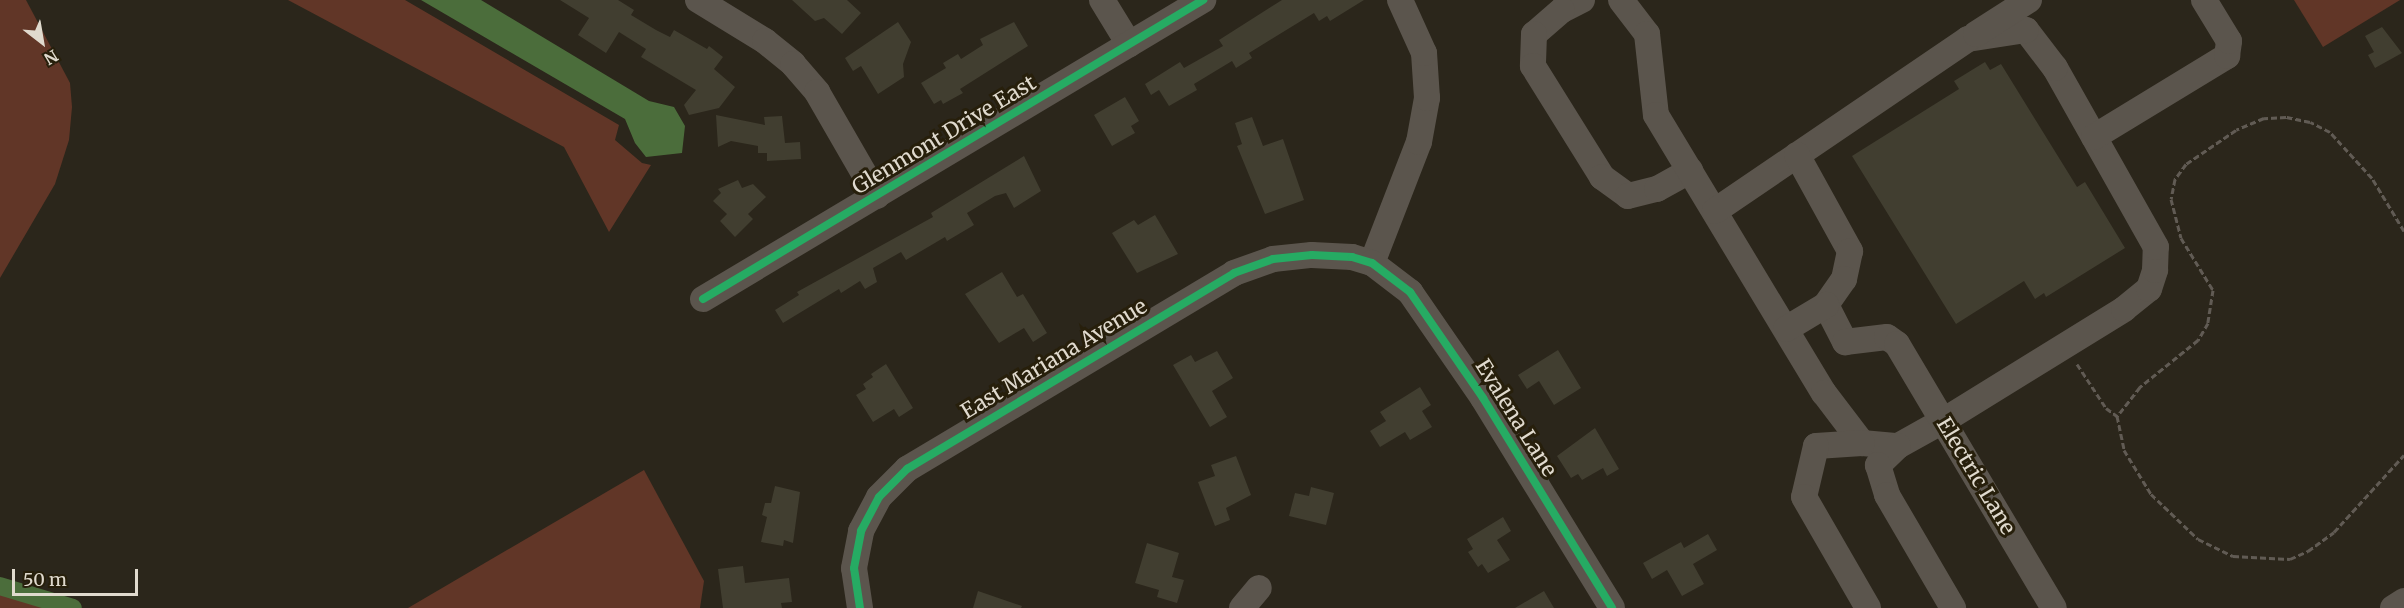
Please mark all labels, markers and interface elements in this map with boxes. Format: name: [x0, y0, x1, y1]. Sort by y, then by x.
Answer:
north arrow: [12, 12, 72, 72]
text: N: [41, 46, 62, 69]
street label: Glenmont Drive East: [848, 70, 1040, 200]
street label: East Mariana Avenue: [957, 294, 1151, 424]
street label: Evalena Lane: [1470, 355, 1562, 481]
street label: Electric Lane: [1931, 413, 2021, 539]
scale bar: [15, 557, 141, 595]
text: 50 m: [23, 568, 67, 591]

